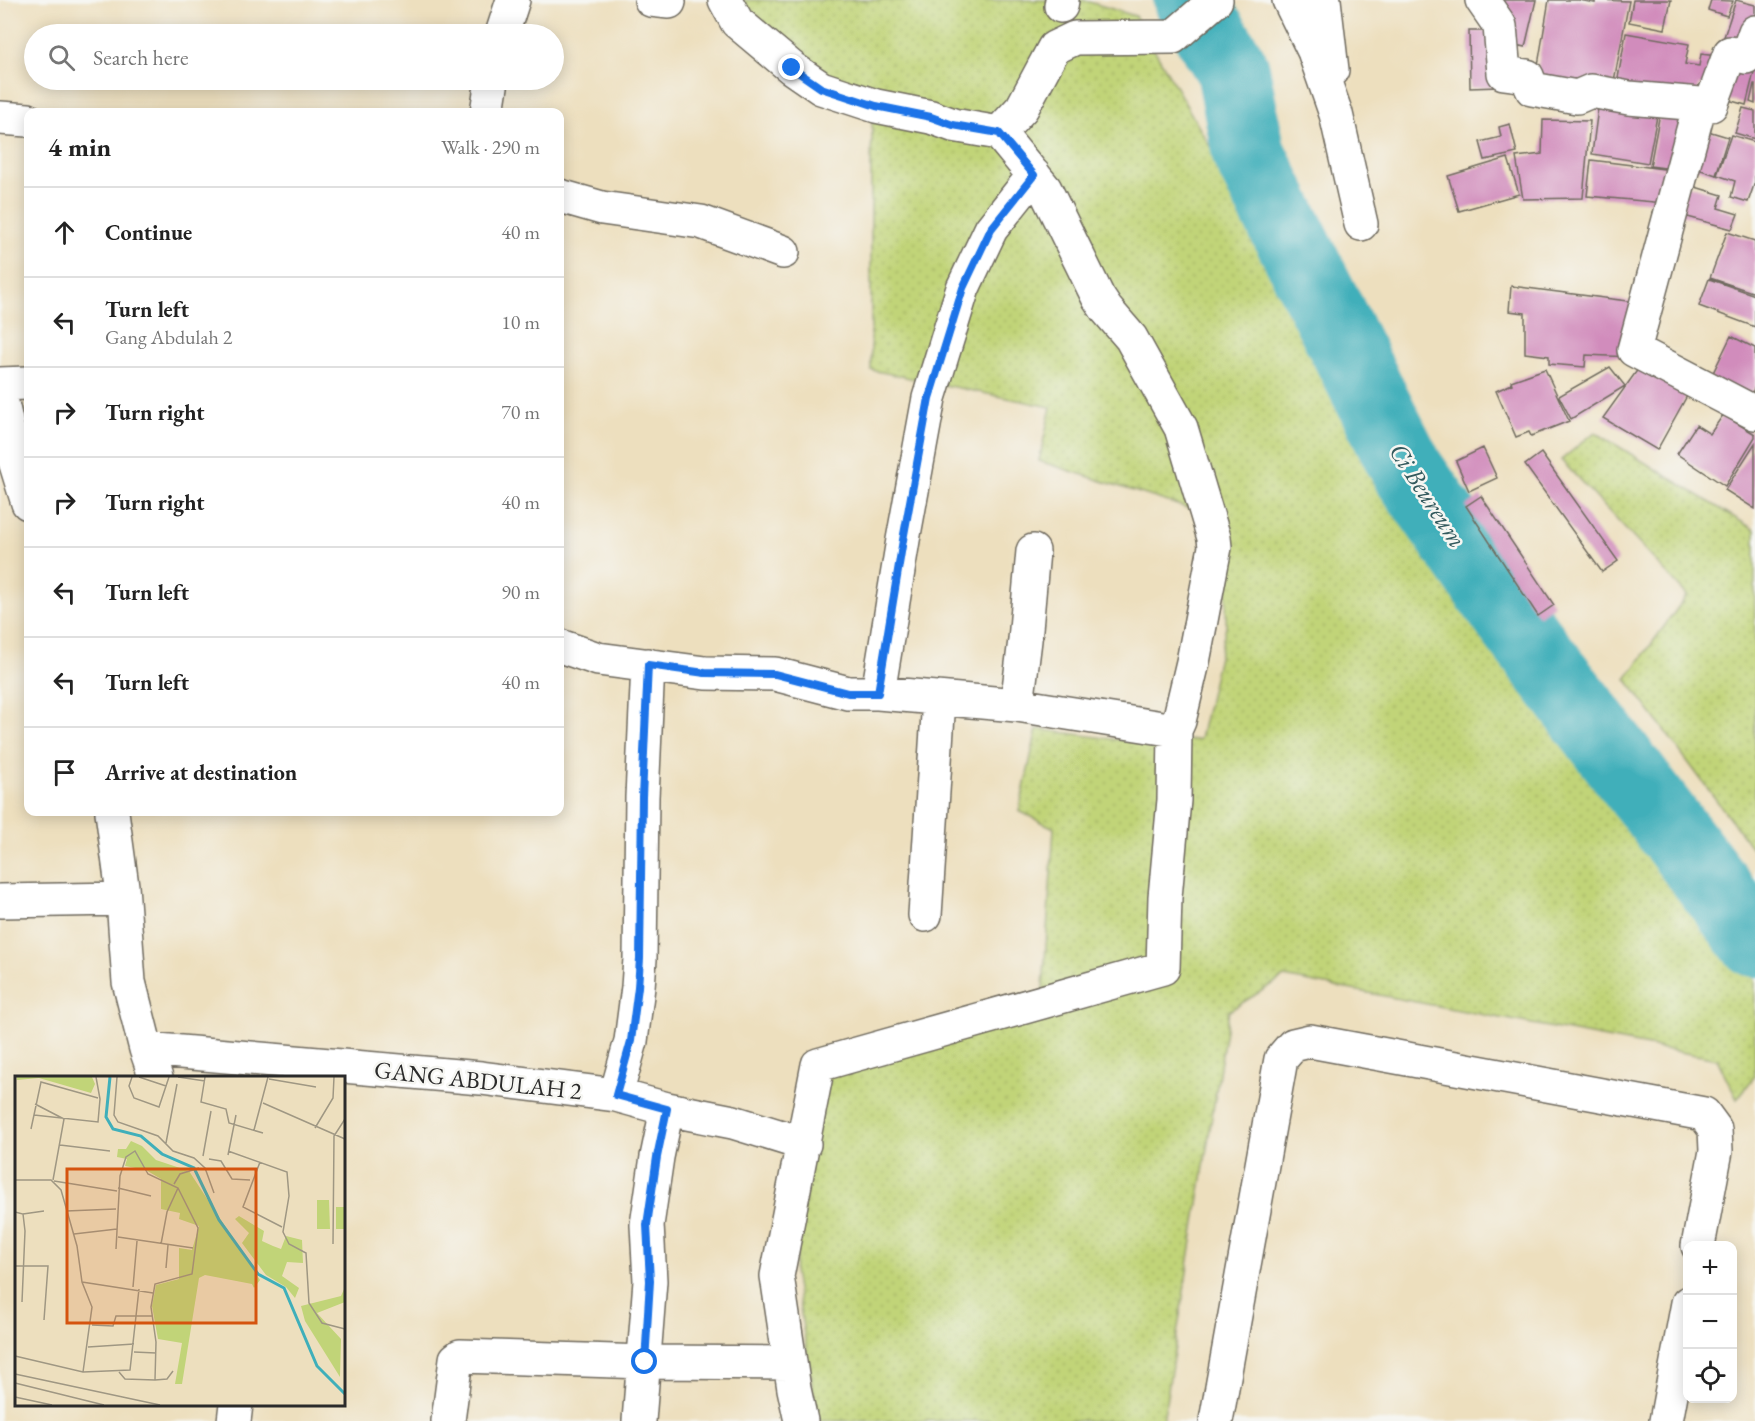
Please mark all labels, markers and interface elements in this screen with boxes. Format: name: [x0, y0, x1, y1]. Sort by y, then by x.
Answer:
search box: [24, 24, 564, 90]
icon: search: [45, 41, 78, 74]
text: Search here: [93, 43, 188, 72]
route end: [778, 54, 804, 80]
text: 4 min: [48, 130, 111, 164]
text: Walk · 290 m: [441, 134, 540, 160]
icon: ahead: [48, 216, 81, 249]
text: Continue: [105, 218, 192, 247]
text: 40 m: [501, 219, 540, 245]
text: Turn left: [105, 295, 189, 324]
icon: left: [48, 306, 81, 339]
text: 10 m: [501, 309, 540, 335]
text: Gang Abdulah 2: [105, 324, 232, 350]
icon: right: [48, 396, 81, 429]
text: Turn right: [105, 398, 204, 427]
text: 70 m: [501, 399, 540, 425]
water label: Ci Beureum: [1382, 436, 1474, 554]
icon: right: [48, 486, 81, 519]
text: Turn right: [105, 488, 204, 517]
text: 40 m: [501, 489, 540, 515]
icon: left: [48, 576, 81, 609]
text: Turn left: [105, 578, 189, 607]
text: 90 m: [501, 579, 540, 605]
icon: left: [48, 666, 81, 699]
text: Turn left: [105, 668, 189, 697]
text: 40 m: [501, 669, 540, 695]
icon: arrive: [48, 756, 81, 789]
text: Arrive at destination: [105, 758, 297, 787]
street label: GANG ABDULAH 2: [373, 1054, 584, 1106]
inset map: [15, 1076, 345, 1406]
map controls: [1683, 1241, 1737, 1403]
button: +: [1683, 1241, 1737, 1295]
button: −: [1683, 1295, 1737, 1349]
route start: [631, 1348, 657, 1374]
button: locate: [1683, 1349, 1737, 1403]

